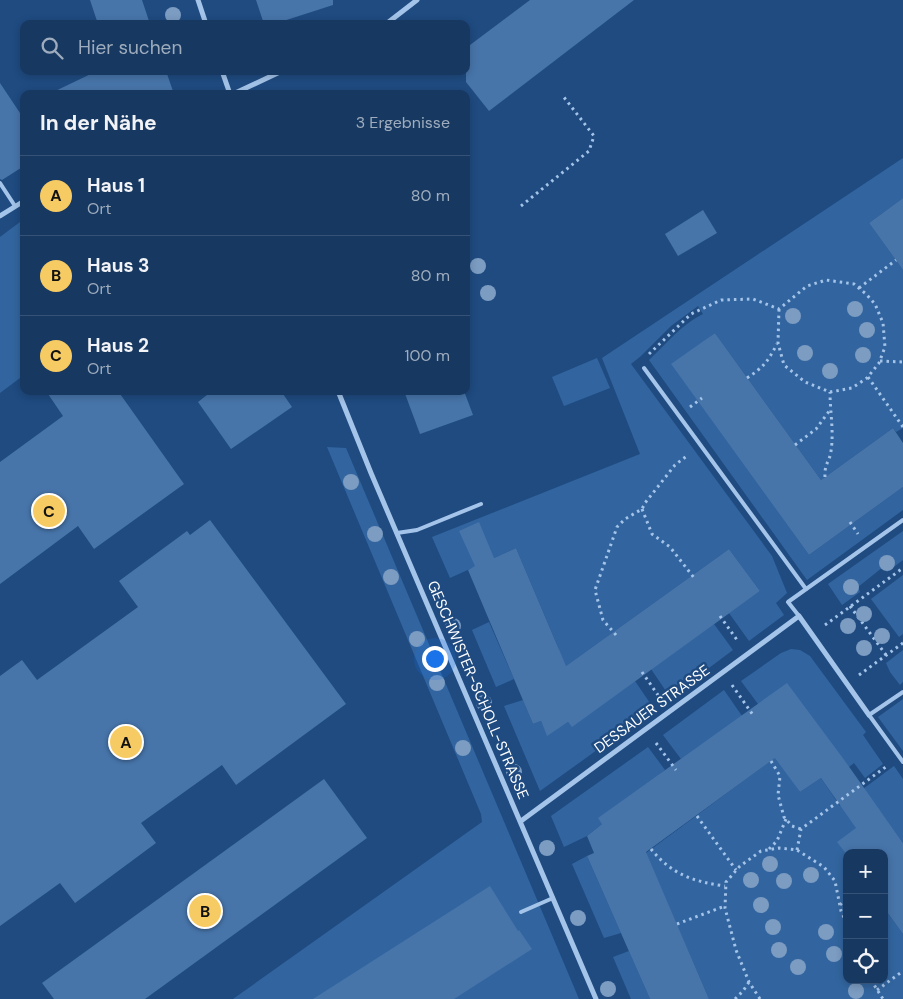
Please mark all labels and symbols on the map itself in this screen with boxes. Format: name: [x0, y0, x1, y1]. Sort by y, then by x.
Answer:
pin: C: [33, 492, 65, 530]
street label: GESCHWISTER-SCHOLL-STRASSE: [423, 578, 533, 802]
your location: [422, 646, 448, 672]
street label: DESSAUER STRASSE: [590, 660, 714, 758]
pin: A: [110, 723, 142, 761]
pin: B: [189, 892, 221, 930]

